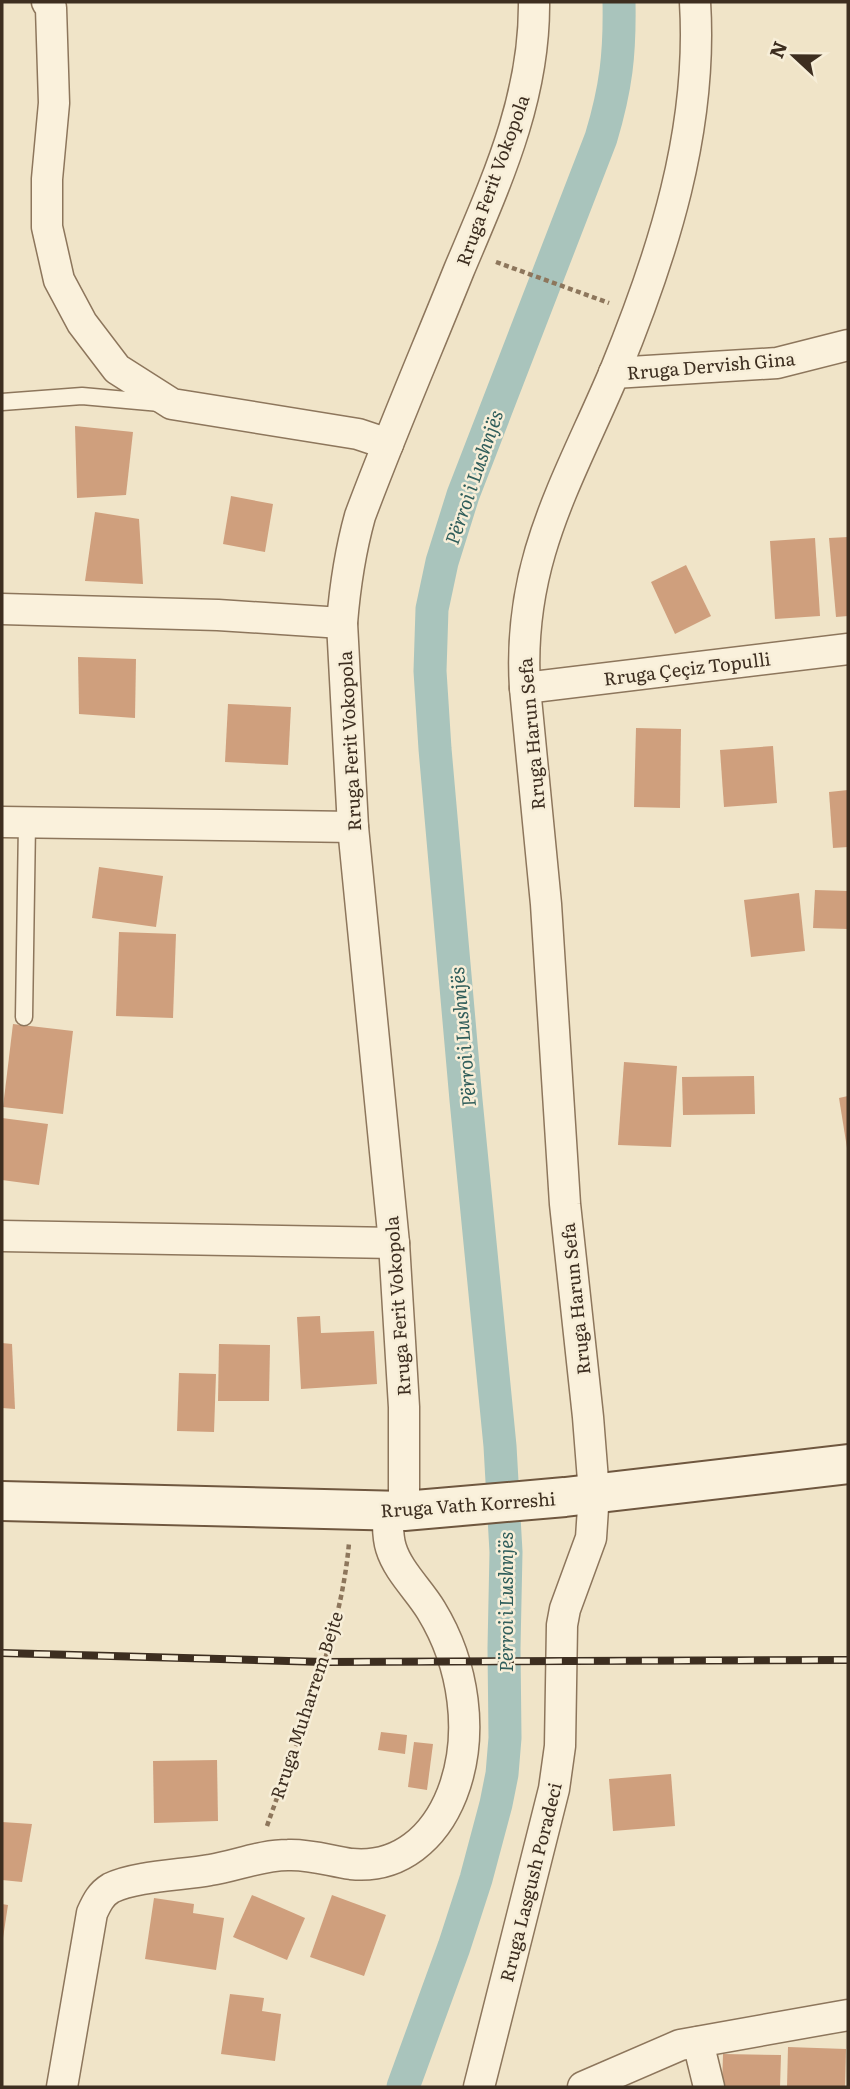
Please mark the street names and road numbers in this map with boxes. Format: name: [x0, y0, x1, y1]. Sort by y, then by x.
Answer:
street label: Rruga Ferit Vokopola: [448, 90, 536, 269]
street label: Rruga Dervish Gina: [626, 344, 797, 386]
street label: Rruga Çeçiz Topulli: [602, 644, 772, 692]
street label: Rruga Ferit Vokopola: [331, 650, 367, 832]
street label: Rruga Harun Sefa: [511, 657, 551, 811]
street label: Rruga Ferit Vokopola: [377, 1215, 417, 1397]
street label: Rruga Harun Sefa: [554, 1221, 596, 1376]
street label: Rruga Vath Korreshi: [380, 1484, 556, 1524]
street label: Rruga Muharrem Bejte: [263, 1608, 349, 1802]
street label: Rruga Lasgush Poradeci: [492, 1779, 568, 1985]

